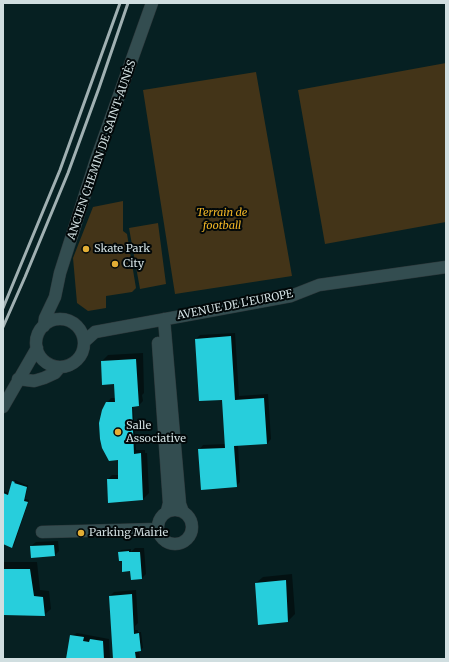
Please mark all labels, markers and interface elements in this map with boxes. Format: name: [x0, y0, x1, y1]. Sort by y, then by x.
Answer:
street label: ANCIEN CHEMIN DE SAINT-AUNÈS: [65, 58, 139, 242]
park label: Terrain de football: [197, 206, 247, 232]
place label: Skate Park: [94, 242, 150, 256]
marker: Skate Park: [81, 244, 91, 254]
place label: City: [123, 257, 144, 271]
marker: City: [110, 259, 120, 269]
street label: AVENUE DE L'EUROPE: [176, 287, 294, 323]
place label: Salle Associative: [126, 419, 186, 445]
marker: Salle Associative: [113, 427, 123, 437]
place label: Parking Mairie: [89, 526, 168, 540]
marker: Parking Mairie: [76, 528, 86, 538]

